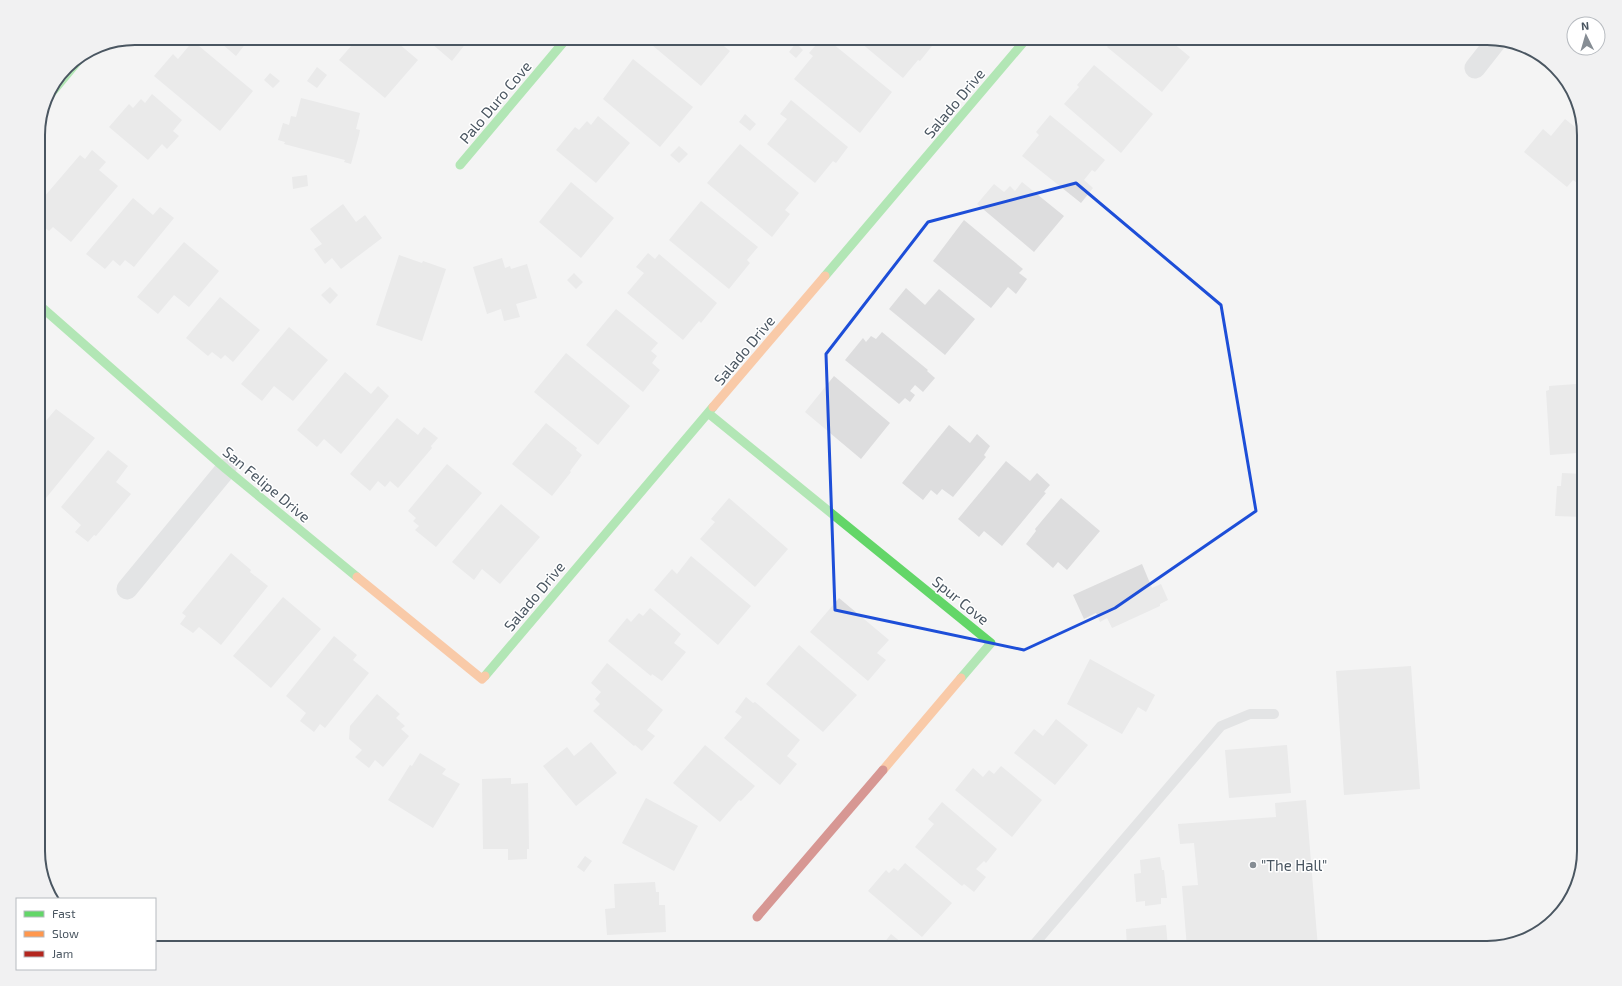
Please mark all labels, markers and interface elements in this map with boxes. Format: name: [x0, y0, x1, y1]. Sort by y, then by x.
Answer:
north arrow: [1566, 16, 1606, 56]
text: N: [1581, 19, 1590, 32]
street label: Palo Duro Cove: [455, 57, 535, 147]
street label: Salado Drive: [920, 64, 988, 142]
street label: Salado Drive: [710, 311, 778, 389]
street label: San Felipe Drive: [220, 442, 314, 526]
street label: Salado Drive: [500, 557, 568, 635]
street label: Spur Cove: [929, 572, 993, 628]
place label: "The Hall": [1261, 856, 1327, 874]
marker: "The Hall": [1248, 860, 1258, 870]
legend: [16, 898, 156, 970]
text: Fast: [52, 906, 76, 920]
text: Slow: [52, 926, 79, 940]
text: Jam: [52, 946, 73, 960]

